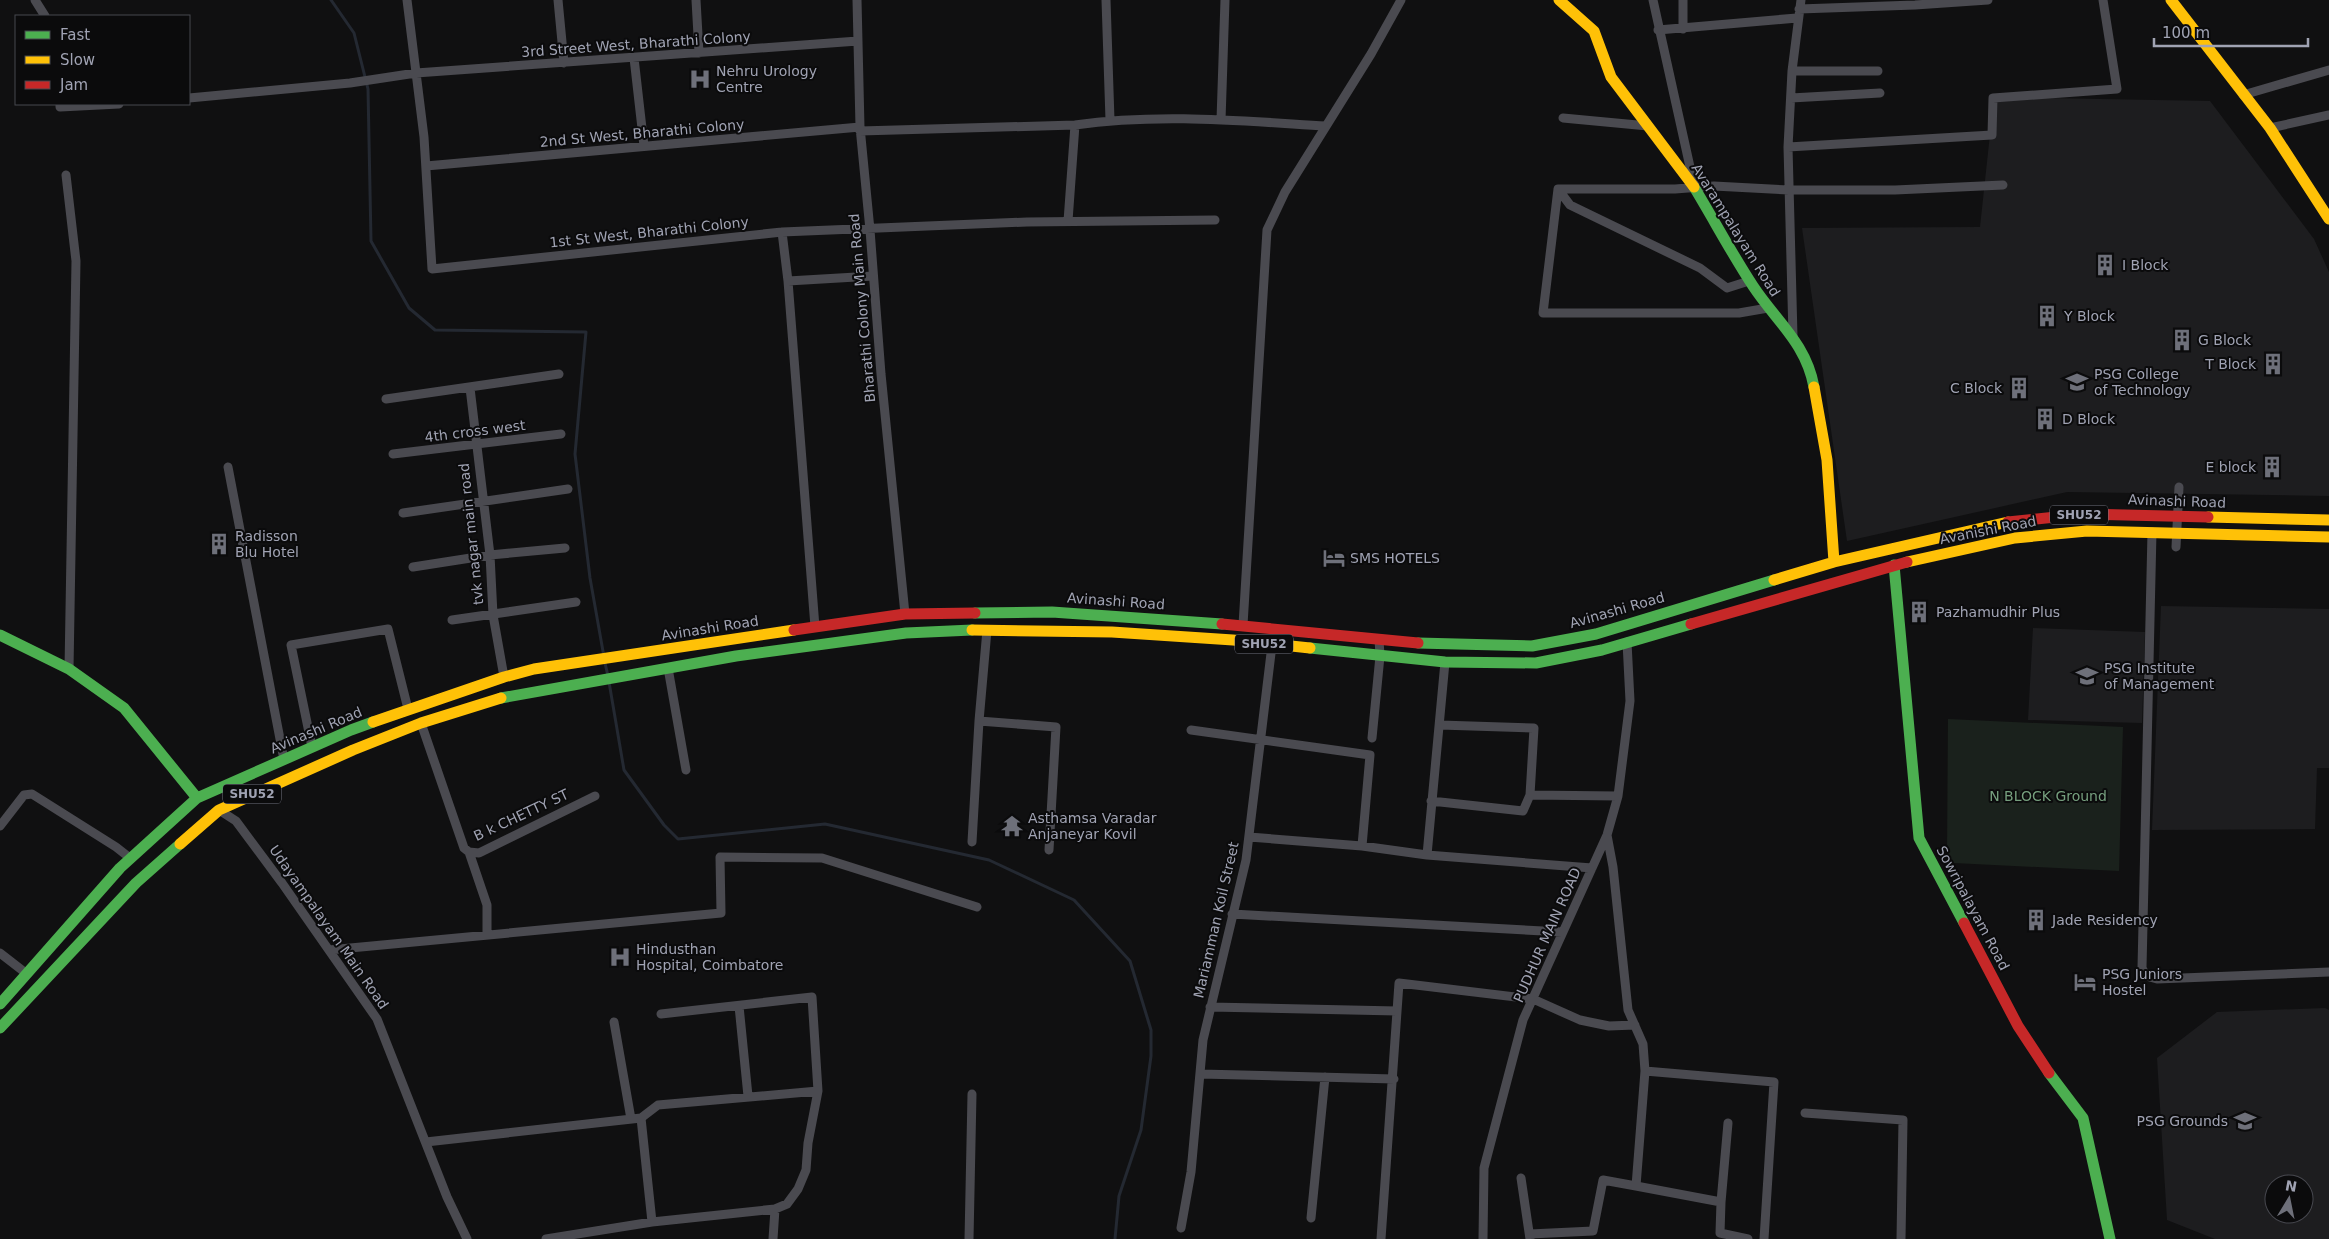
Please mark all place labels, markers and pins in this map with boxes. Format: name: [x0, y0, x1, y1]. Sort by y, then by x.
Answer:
place label: Nehru Urology Centre: [716, 63, 817, 95]
hospital icon: Nehru Urology Centre: [687, 66, 713, 92]
building icon: I Block: [2092, 252, 2118, 278]
place label: I Block: [2122, 257, 2169, 273]
building icon: Y Block: [2034, 303, 2060, 329]
place label: Y Block: [2063, 308, 2116, 324]
building icon: G Block: [2169, 327, 2195, 353]
place label: G Block: [2198, 332, 2252, 348]
building icon: T Block: [2260, 351, 2286, 377]
place label: T Block: [2204, 356, 2257, 372]
place label: PSG College of Technology: [2094, 366, 2190, 398]
school or university icon: PSG College of Technology: [2064, 369, 2090, 395]
building icon: C Block: [2006, 375, 2032, 401]
place label: C Block: [1950, 380, 2003, 396]
building icon: D Block: [2032, 406, 2058, 432]
place label: D Block: [2062, 411, 2116, 427]
building icon: E block: [2259, 454, 2285, 480]
place label: E block: [2206, 459, 2257, 475]
place label: Radisson Blu Hotel: [235, 528, 299, 560]
building icon: Radisson Blu Hotel: [206, 531, 232, 557]
hotel icon: SMS HOTELS: [1321, 545, 1347, 571]
place label: SMS HOTELS: [1350, 550, 1440, 566]
building icon: Pazhamudhir Plus: [1906, 599, 1932, 625]
place label: Pazhamudhir Plus: [1936, 604, 2060, 620]
place label: PSG Institute of Management: [2104, 660, 2215, 692]
school or university icon: PSG Institute of Management: [2074, 663, 2100, 689]
place label: Asthamsa Varadar Anjaneyar Kovil: [1028, 810, 1157, 842]
temple icon: Asthamsa Varadar Anjaneyar Kovil: [999, 813, 1025, 839]
building icon: Jade Residency: [2023, 907, 2049, 933]
place label: Jade Residency: [2051, 912, 2158, 928]
place label: Hindusthan Hospital, Coimbatore: [636, 941, 783, 973]
hospital icon: Hindusthan Hospital, Coimbatore: [607, 944, 633, 970]
place label: PSG Juniors Hostel: [2102, 966, 2182, 998]
hotel icon: PSG Juniors Hostel: [2072, 969, 2098, 995]
school or university icon: PSG Grounds: [2232, 1108, 2258, 1134]
place label: PSG Grounds: [2137, 1113, 2228, 1129]

